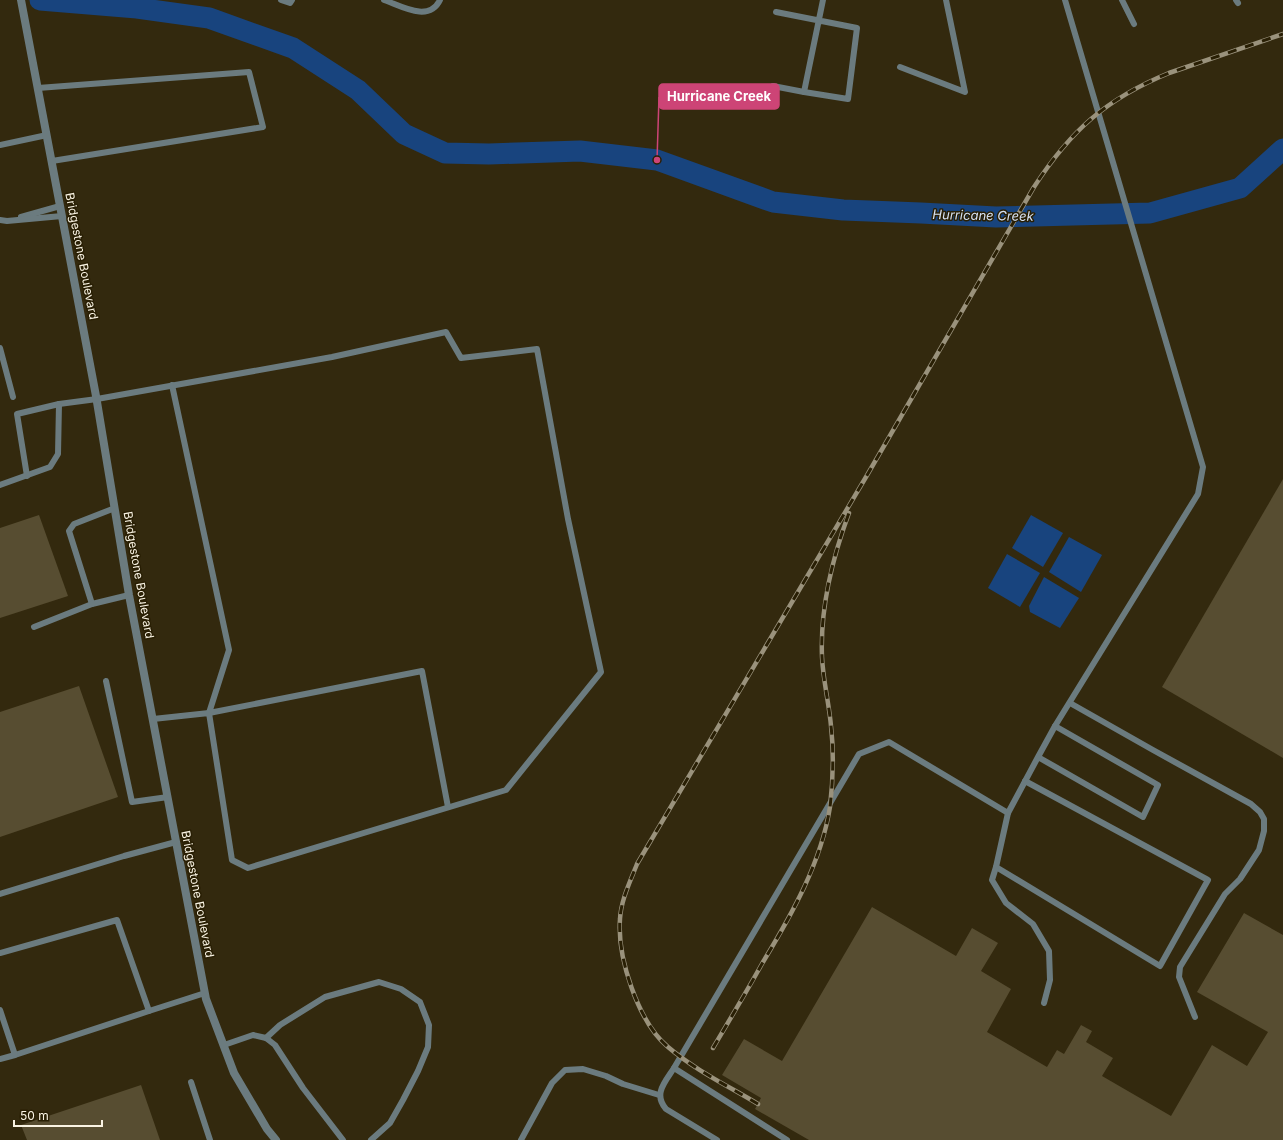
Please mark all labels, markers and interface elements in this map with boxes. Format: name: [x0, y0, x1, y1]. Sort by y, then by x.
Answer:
callout: Hurricane Creek: [659, 84, 779, 109]
text: Hurricane Creek: [667, 88, 771, 104]
street label: Bridgestone Boulevard: [62, 191, 102, 321]
water label: Hurricane Creek: [932, 206, 1035, 224]
street label: Bridgestone Boulevard: [120, 510, 158, 640]
street label: Bridgestone Boulevard: [178, 829, 218, 959]
scale bar: [14, 1102, 102, 1128]
text: 50 m: [20, 1108, 49, 1123]

